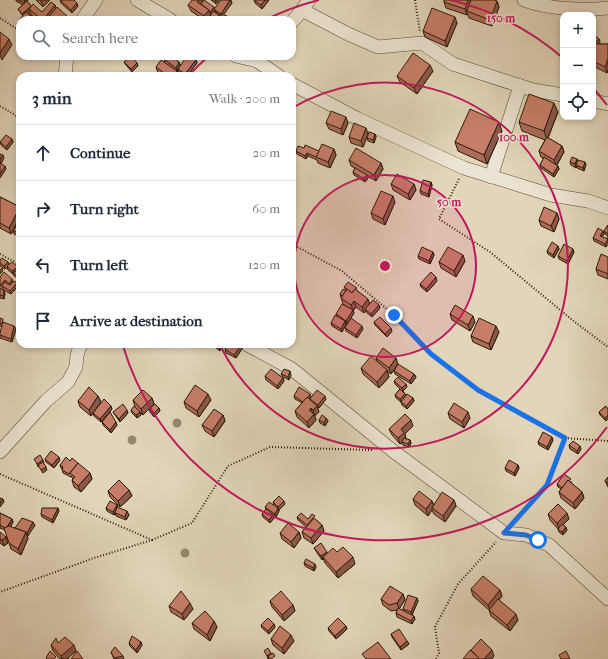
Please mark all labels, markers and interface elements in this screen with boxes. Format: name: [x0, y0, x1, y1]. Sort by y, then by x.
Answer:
text: 150 m: [487, 11, 516, 25]
map controls: [560, 12, 596, 120]
button: +: [560, 12, 596, 48]
search box: [16, 16, 296, 60]
icon: search: [30, 27, 52, 49]
text: Search here: [62, 29, 138, 47]
button: −: [560, 48, 596, 84]
button: locate: [560, 84, 596, 120]
text: 3 min: [32, 88, 72, 108]
text: Walk · 200 m: [209, 91, 280, 106]
text: 100 m: [499, 130, 530, 144]
icon: ahead: [32, 142, 54, 164]
text: Continue: [70, 144, 130, 162]
text: 20 m: [253, 145, 280, 160]
text: 50 m: [437, 195, 462, 209]
icon: right: [32, 198, 54, 220]
text: Turn right: [70, 200, 139, 218]
text: 60 m: [252, 201, 280, 216]
icon: left: [32, 254, 54, 276]
text: Turn left: [70, 256, 128, 274]
text: 120 m: [248, 257, 280, 272]
centre of rings: [378, 259, 392, 273]
route end: [385, 306, 403, 324]
icon: arrive: [32, 310, 54, 332]
text: Arrive at destination: [70, 312, 202, 330]
route start: [529, 531, 547, 549]

